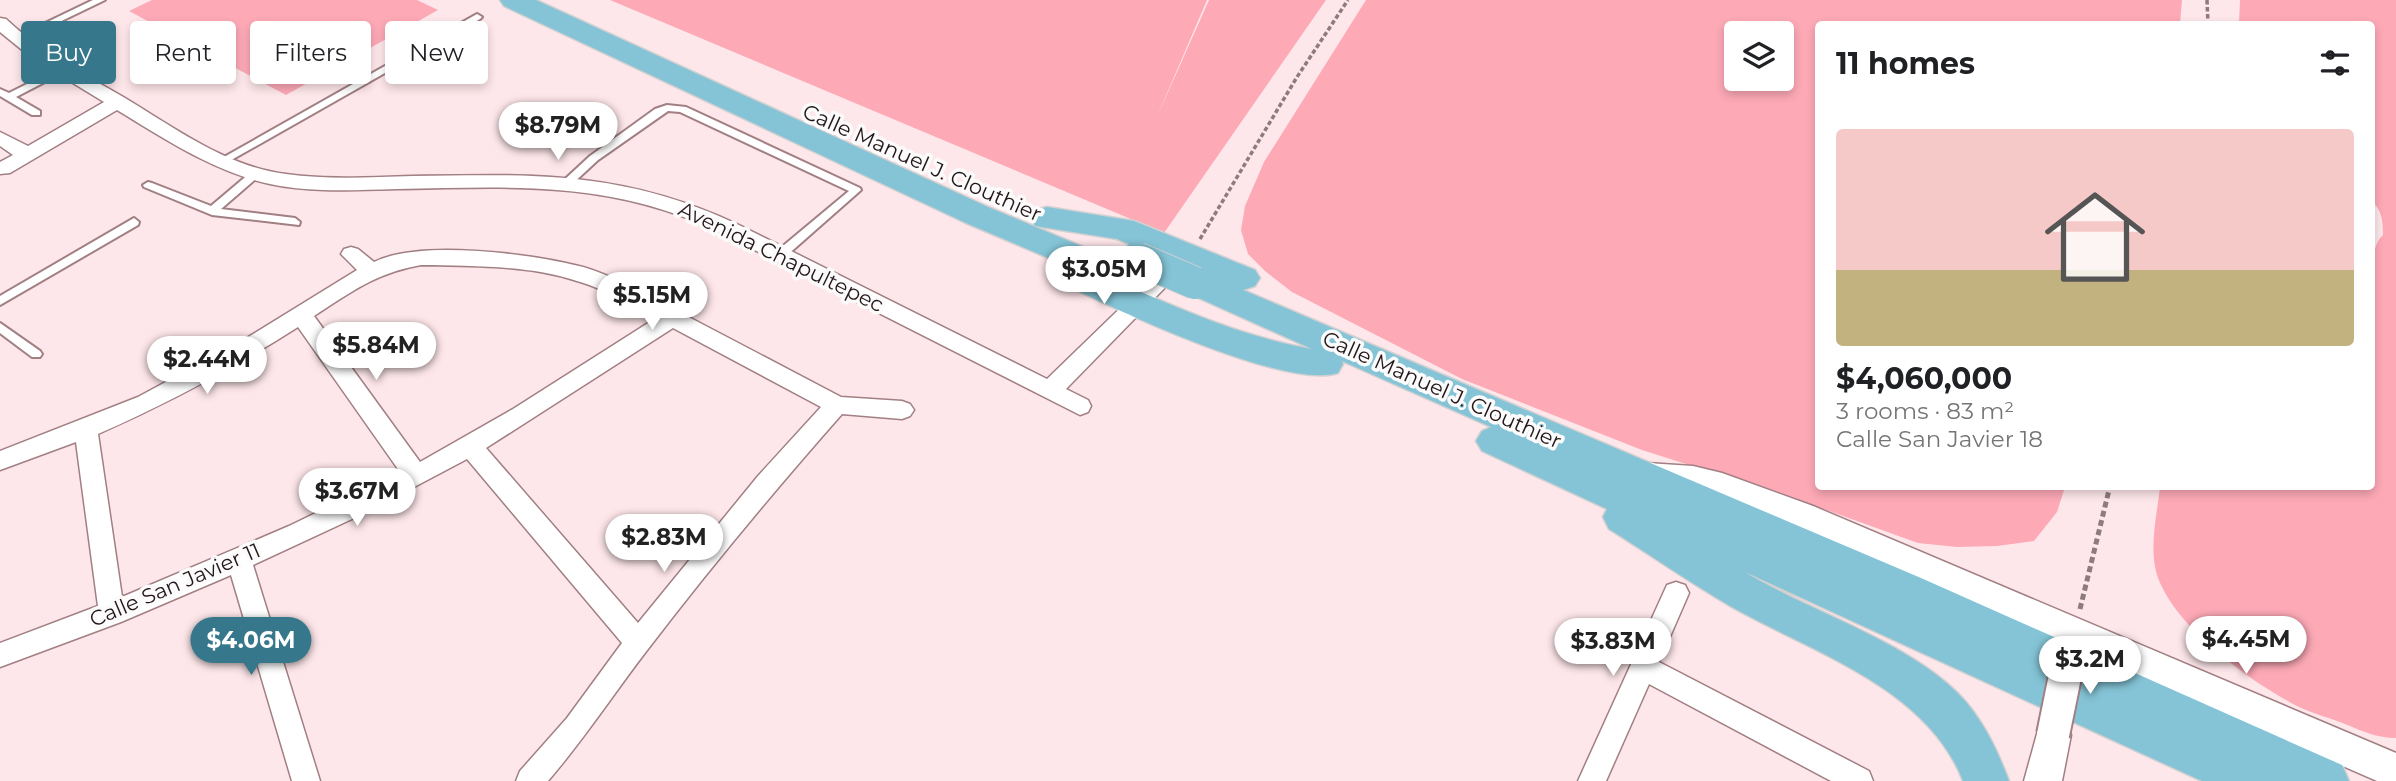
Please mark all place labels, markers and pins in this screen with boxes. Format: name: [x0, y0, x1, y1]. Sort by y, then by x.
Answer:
pin: $8.79M: [501, 102, 615, 162]
pin: $3.05M: [1047, 246, 1161, 306]
pin: $5.15M: [595, 272, 709, 332]
pin: $5.84M: [319, 322, 433, 382]
pin: $2.44M: [150, 336, 264, 396]
pin: $3.67M: [300, 468, 414, 528]
pin: $2.83M: [607, 514, 721, 574]
pin: $4.45M: [2189, 616, 2303, 676]
pin: $4.06M: [194, 618, 308, 677]
pin: $3.83M: [1556, 618, 1670, 678]
pin: $3.2M: [2041, 636, 2139, 696]

